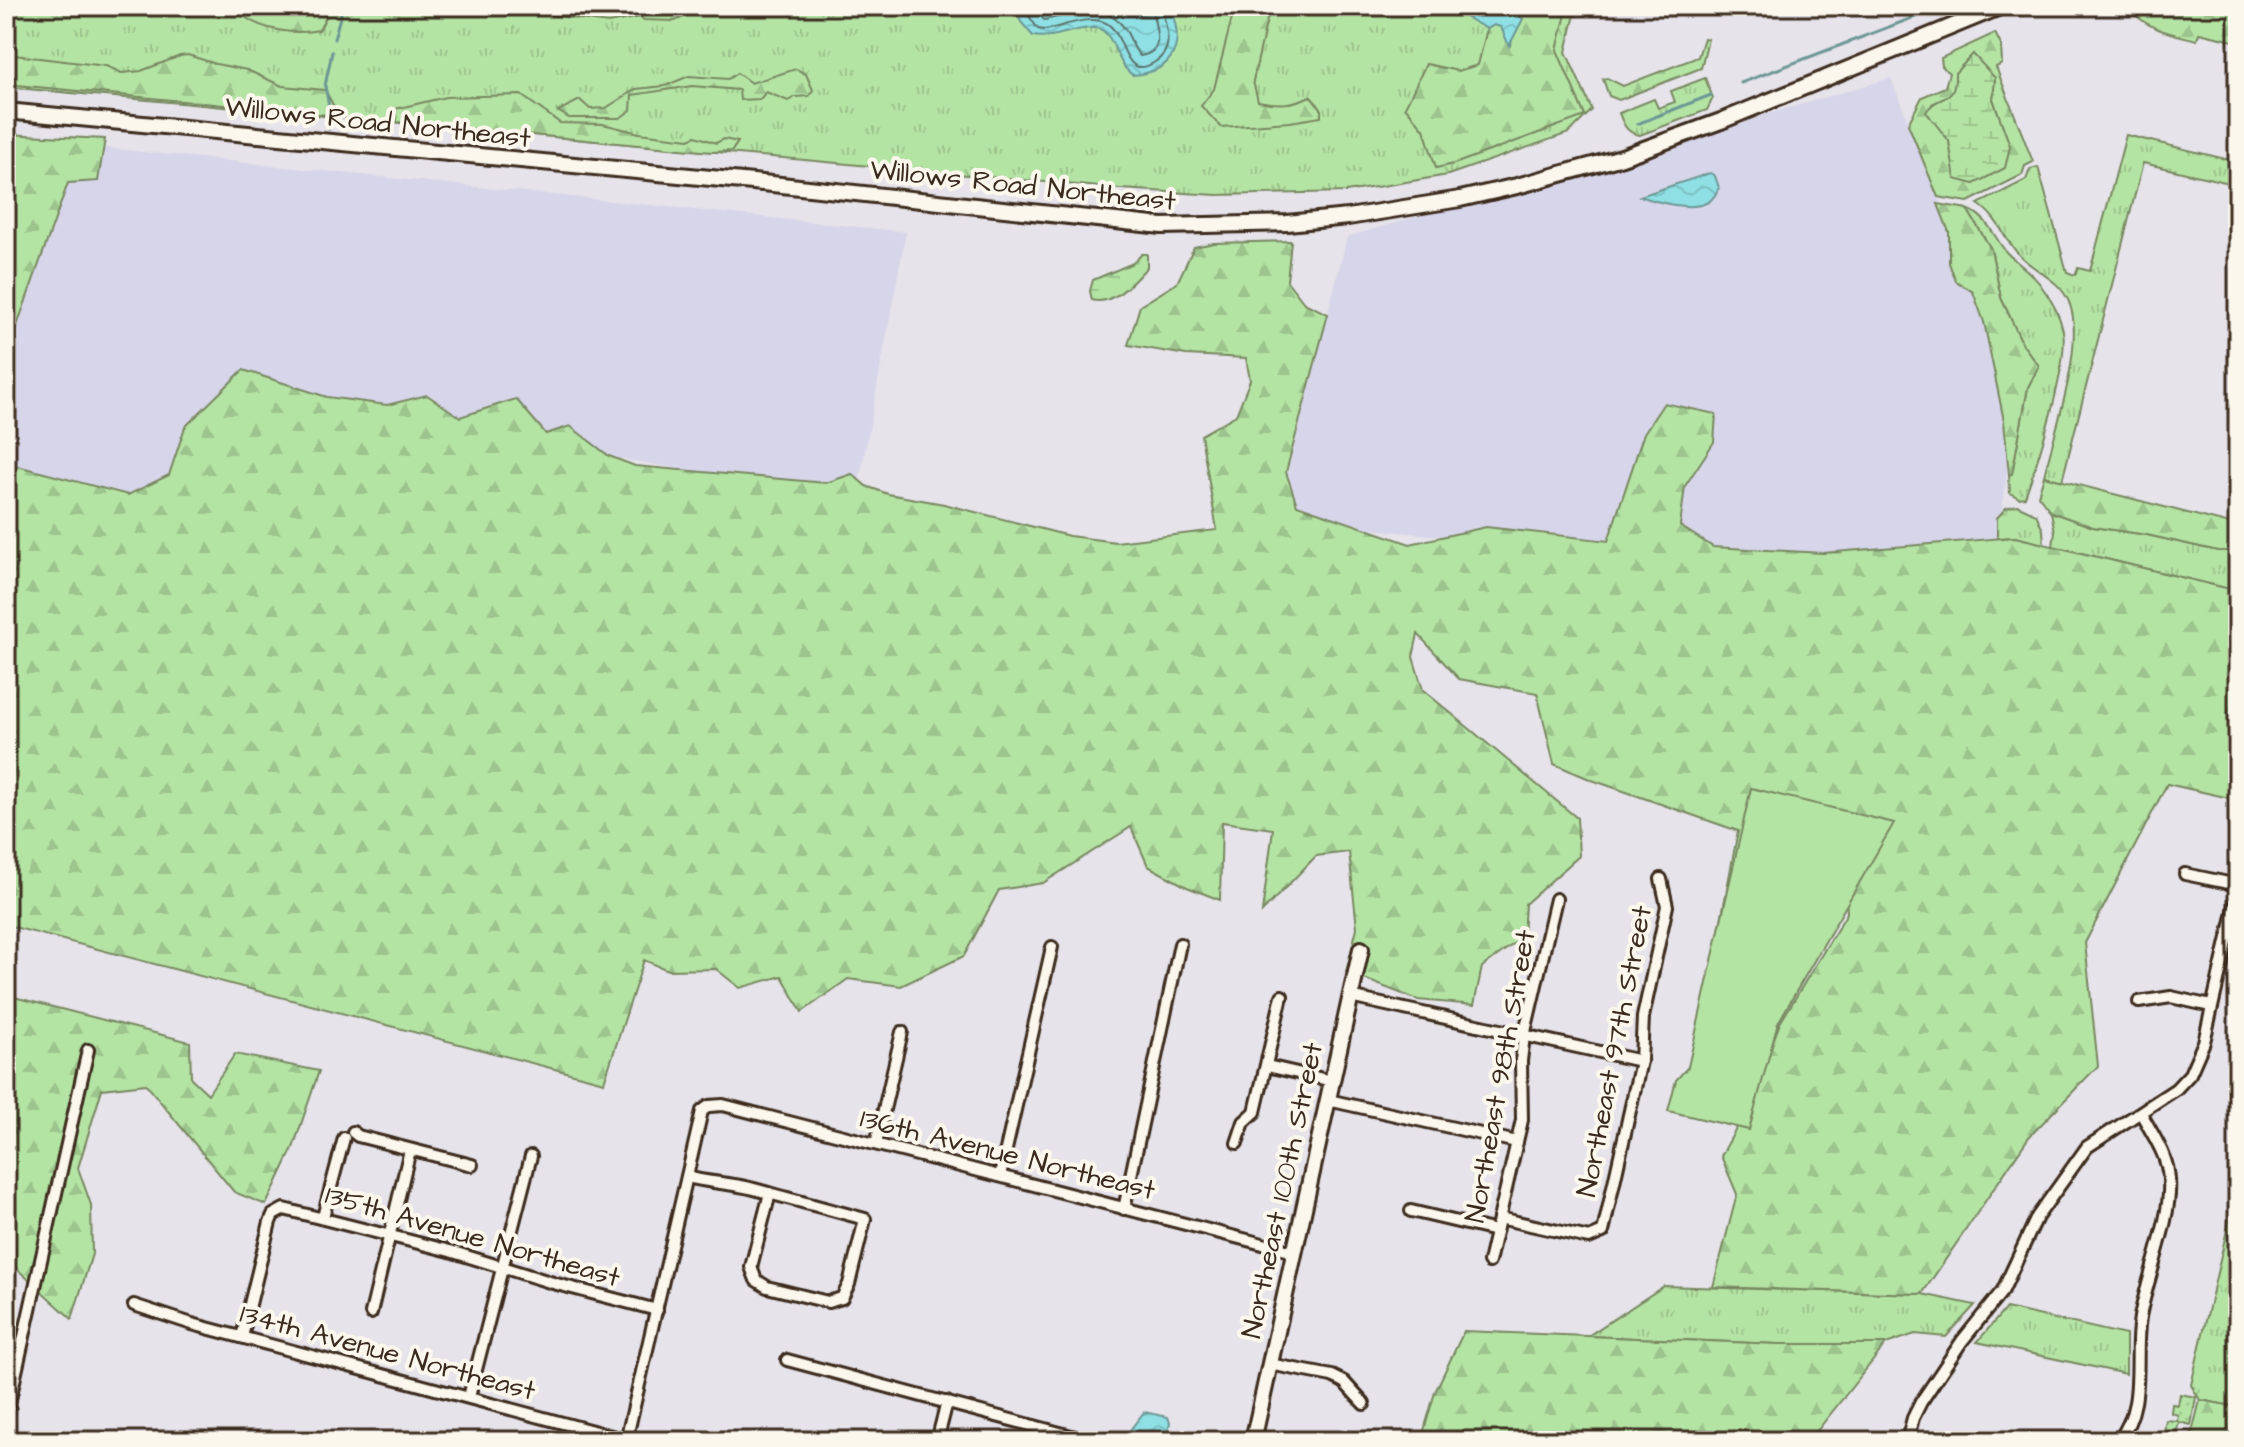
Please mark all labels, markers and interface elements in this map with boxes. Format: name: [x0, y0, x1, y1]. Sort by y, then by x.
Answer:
street label: Willows Road Northeast: [223, 87, 533, 158]
street label: Willows Road Northeast: [868, 150, 1178, 221]
street label: Northeast 97th Street: [1567, 902, 1662, 1200]
street label: Northeast 98th Street: [1456, 926, 1546, 1226]
street label: Northeast 100th Street: [1232, 1038, 1333, 1342]
street label: 136th Avenue Northeast: [856, 1099, 1160, 1210]
street label: 135th Avenue Northeast: [321, 1176, 625, 1297]
street label: 134th Avenue Northeast: [236, 1294, 540, 1411]

